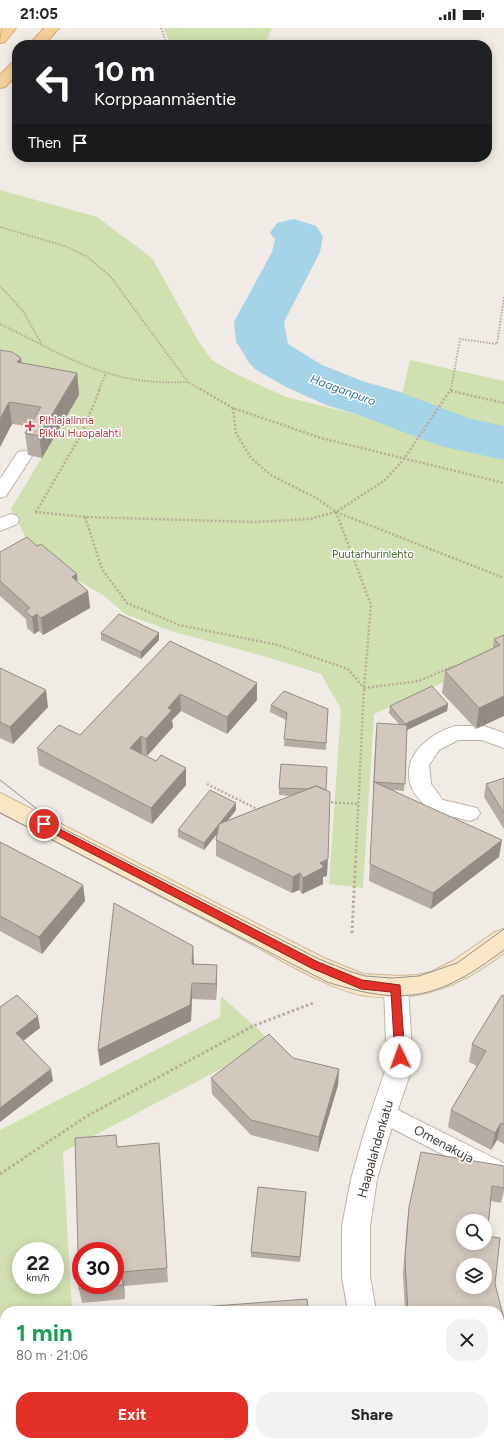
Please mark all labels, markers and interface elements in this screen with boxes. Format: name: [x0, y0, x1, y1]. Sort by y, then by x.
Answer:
text: 21:05: [20, 5, 58, 23]
text: 10 m: [94, 54, 155, 88]
icon: left: [28, 56, 80, 108]
text: Korppaanmäentie: [94, 88, 236, 110]
icon: arrive: [69, 132, 91, 154]
text: Then: [28, 134, 61, 152]
water label: Haaganpuro: [308, 372, 378, 408]
place label: Pihlajalinna Pikku Huopalahti: [39, 414, 121, 440]
marker: Pihlajalinna Pikku Huopalahti: [24, 420, 36, 432]
park label: Puutarhurinlehto: [332, 548, 414, 561]
pin: [27, 807, 61, 841]
icon: arrive: [33, 813, 55, 835]
position arrow: [379, 1036, 421, 1078]
street label: Haapalahdenkatu: [354, 1098, 396, 1200]
street label: Omenakuja: [411, 1122, 477, 1166]
map controls: [456, 1214, 492, 1294]
button: search: [456, 1214, 492, 1250]
speed limit sign: 30: [72, 1242, 124, 1294]
text: 22: [26, 1251, 50, 1275]
button: layers: [456, 1258, 492, 1294]
text: km/h: [27, 1271, 49, 1284]
text: 1 min: [16, 1318, 73, 1347]
button: close: [446, 1319, 488, 1361]
text: 80 m · 21:06: [16, 1348, 88, 1363]
button: Exit: [16, 1392, 248, 1438]
button: Share: [256, 1392, 488, 1438]

